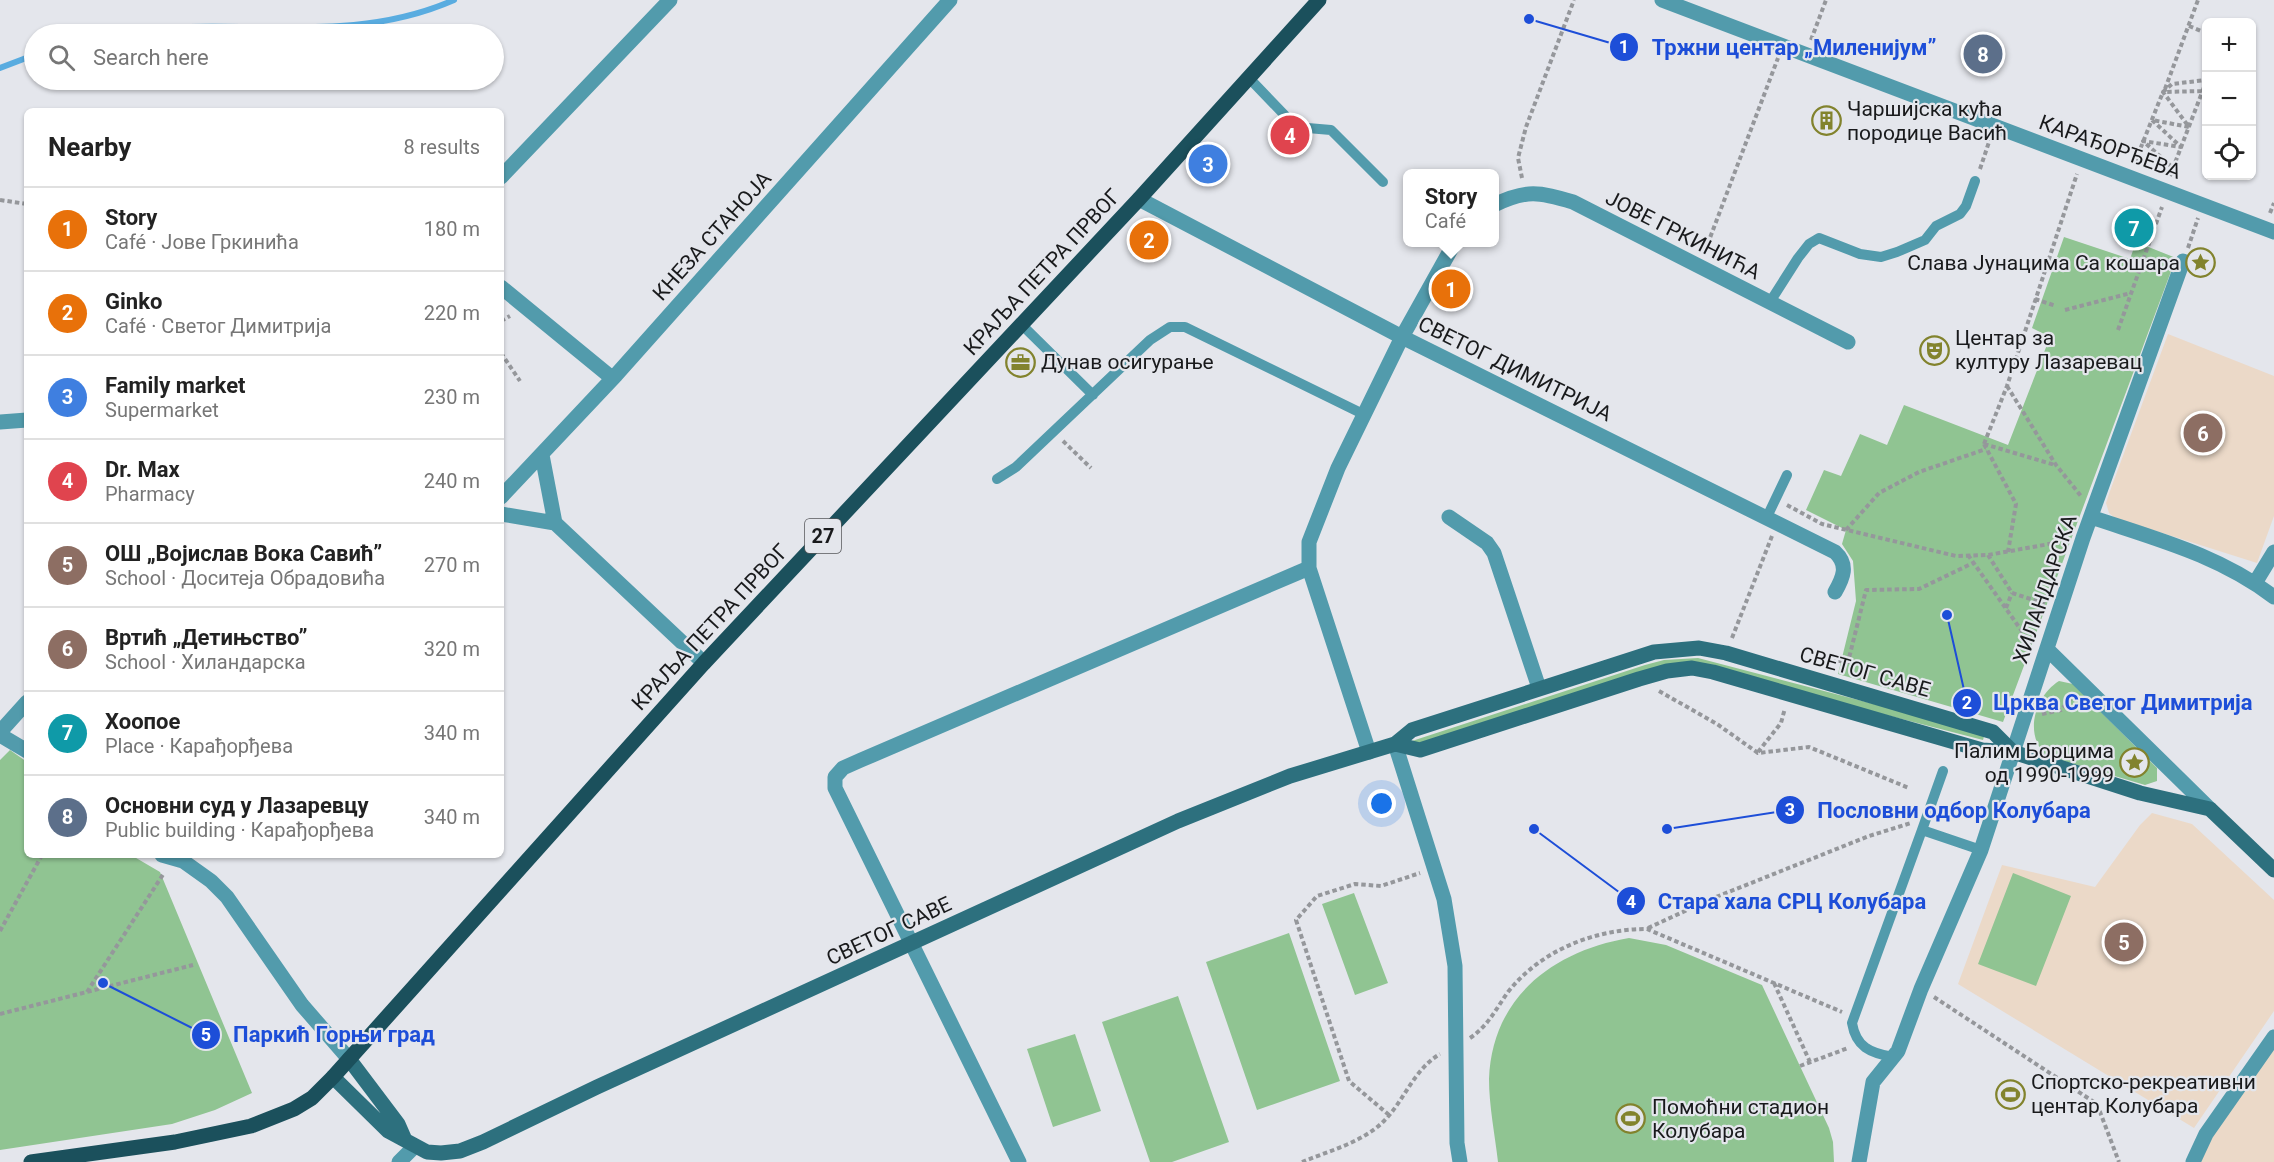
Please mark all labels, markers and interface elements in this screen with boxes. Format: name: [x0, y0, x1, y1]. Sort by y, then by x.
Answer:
map controls: [2202, 18, 2256, 180]
button: +: [2202, 18, 2256, 72]
search box: [24, 24, 504, 90]
callout: Тржни центар „Миленијум”: [1609, 27, 1948, 67]
pin: 8: [1964, 32, 2002, 76]
text: Тржни центар „Миленијум”: [1652, 35, 1936, 60]
text: 1: [1619, 36, 1629, 57]
icon: search: [45, 41, 78, 74]
text: Search here: [93, 45, 209, 70]
button: −: [2202, 72, 2256, 126]
place label: Чаршијска кућа породице Васић: [1847, 97, 2007, 145]
building icon: Чаршијска кућа породице Васић: [1810, 105, 1842, 137]
street label: КАРАЂОРЂЕВА: [2036, 110, 2185, 184]
pin: 4: [1270, 112, 1310, 158]
button: locate: [2202, 126, 2256, 180]
text: Nearby: [48, 132, 131, 162]
text: 8 results: [404, 135, 480, 159]
pin: 3: [1188, 142, 1228, 186]
street label: КНЕЗА СТАНОЈА: [648, 166, 776, 305]
popup: [1403, 169, 1499, 247]
street label: КРАЉА ПЕТРА ПРВОГ: [959, 184, 1125, 360]
text: Story: [1425, 184, 1477, 209]
street label: ЈОВЕ ГРКИНИЋА: [1602, 186, 1765, 284]
text: Story: [105, 205, 157, 230]
pin: 7: [2114, 206, 2154, 250]
text: Café: [1425, 209, 1466, 233]
text: 1: [62, 217, 73, 241]
text: 180 m: [424, 217, 480, 241]
pin: 2: [1130, 218, 1168, 262]
text: Café · Јове Гркинића: [105, 230, 299, 254]
place icon: Слава Јунацима Са кошара: [2185, 247, 2217, 279]
place label: Слава Јунацима Са кошара: [1907, 251, 2180, 275]
pin: 1: [1432, 266, 1470, 312]
text: Ginko: [105, 289, 162, 314]
text: 2: [62, 301, 73, 325]
text: 220 m: [424, 301, 480, 325]
street label: СВЕТОГ ДИМИТРИЈА: [1414, 312, 1616, 426]
text: Café · Светог Димитрија: [105, 314, 331, 338]
place label: Центар за културу Лазаревац: [1955, 326, 2142, 374]
theatre icon: Центар за културу Лазаревац: [1918, 334, 1950, 366]
office icon: Дунав осигурање: [1004, 346, 1036, 378]
place label: Дунав осигурање: [1041, 350, 1214, 374]
text: Family market: [105, 373, 245, 398]
text: 3: [62, 385, 73, 409]
text: 230 m: [424, 385, 480, 409]
text: Supermarket: [105, 398, 219, 422]
pin: 6: [2184, 410, 2222, 456]
text: Dr. Max: [105, 457, 180, 482]
text: 4: [62, 469, 73, 493]
text: 240 m: [424, 469, 480, 493]
text: Pharmacy: [105, 482, 195, 506]
street label: ХИЛАНДАРСКА: [2008, 511, 2082, 667]
road number: 27: [805, 519, 841, 553]
street label: КРАЉА ПЕТРА ПРВОГ: [627, 539, 793, 715]
text: ОШ „Војислав Вока Савић”: [105, 541, 382, 566]
text: 5: [62, 553, 73, 577]
text: 270 m: [424, 553, 480, 577]
text: School · Доситеја Обрадовића: [105, 566, 385, 590]
text: Вртић „Детињство”: [105, 625, 307, 650]
text: 6: [62, 637, 73, 661]
text: 320 m: [424, 637, 480, 661]
street label: СВЕТОГ САВЕ: [1797, 642, 1933, 702]
text: School · Хиландарска: [105, 650, 306, 674]
callout: Црква Светог Димитрија: [1952, 683, 2265, 723]
text: Црква Светог Димитрија: [1993, 690, 2253, 715]
text: 2: [1962, 692, 1972, 713]
text: Хоопое: [105, 709, 180, 734]
text: 7: [62, 721, 73, 745]
text: 340 m: [424, 721, 480, 745]
text: Place · Карађорђева: [105, 734, 293, 758]
place label: Палим Борцима од 1990-1999: [1954, 739, 2114, 787]
place icon: Палим Борцима од 1990-1999: [2119, 747, 2151, 779]
your location: [1367, 789, 1396, 818]
callout: Пословни одбор Колубара: [1775, 790, 2103, 830]
text: Основни суд у Лазаревцу: [105, 793, 369, 818]
text: Пословни одбор Колубара: [1817, 798, 2091, 823]
text: 3: [1785, 799, 1795, 820]
text: 8: [62, 805, 73, 829]
text: 340 m: [424, 805, 480, 829]
text: Public building · Карађорђева: [105, 818, 374, 842]
callout: Стара хала СРЦ Колубара: [1616, 881, 1938, 921]
text: Стара хала СРЦ Колубара: [1658, 889, 1926, 914]
text: 4: [1626, 891, 1636, 912]
street label: СВЕТОГ САВЕ: [823, 892, 955, 970]
pin: 5: [2104, 920, 2144, 964]
callout: Паркић Горњи град: [191, 1015, 447, 1055]
text: Паркић Горњи град: [233, 1022, 435, 1047]
text: 5: [201, 1024, 211, 1045]
place label: Спортско-рекреативни центар Колубара: [2031, 1070, 2256, 1118]
sports icon: Спортско-рекреативни центар Колубара: [1994, 1078, 2026, 1110]
place label: Помоћни стадион Колубара: [1652, 1095, 1829, 1143]
sports icon: Помоћни стадион Колубара: [1615, 1103, 1647, 1135]

